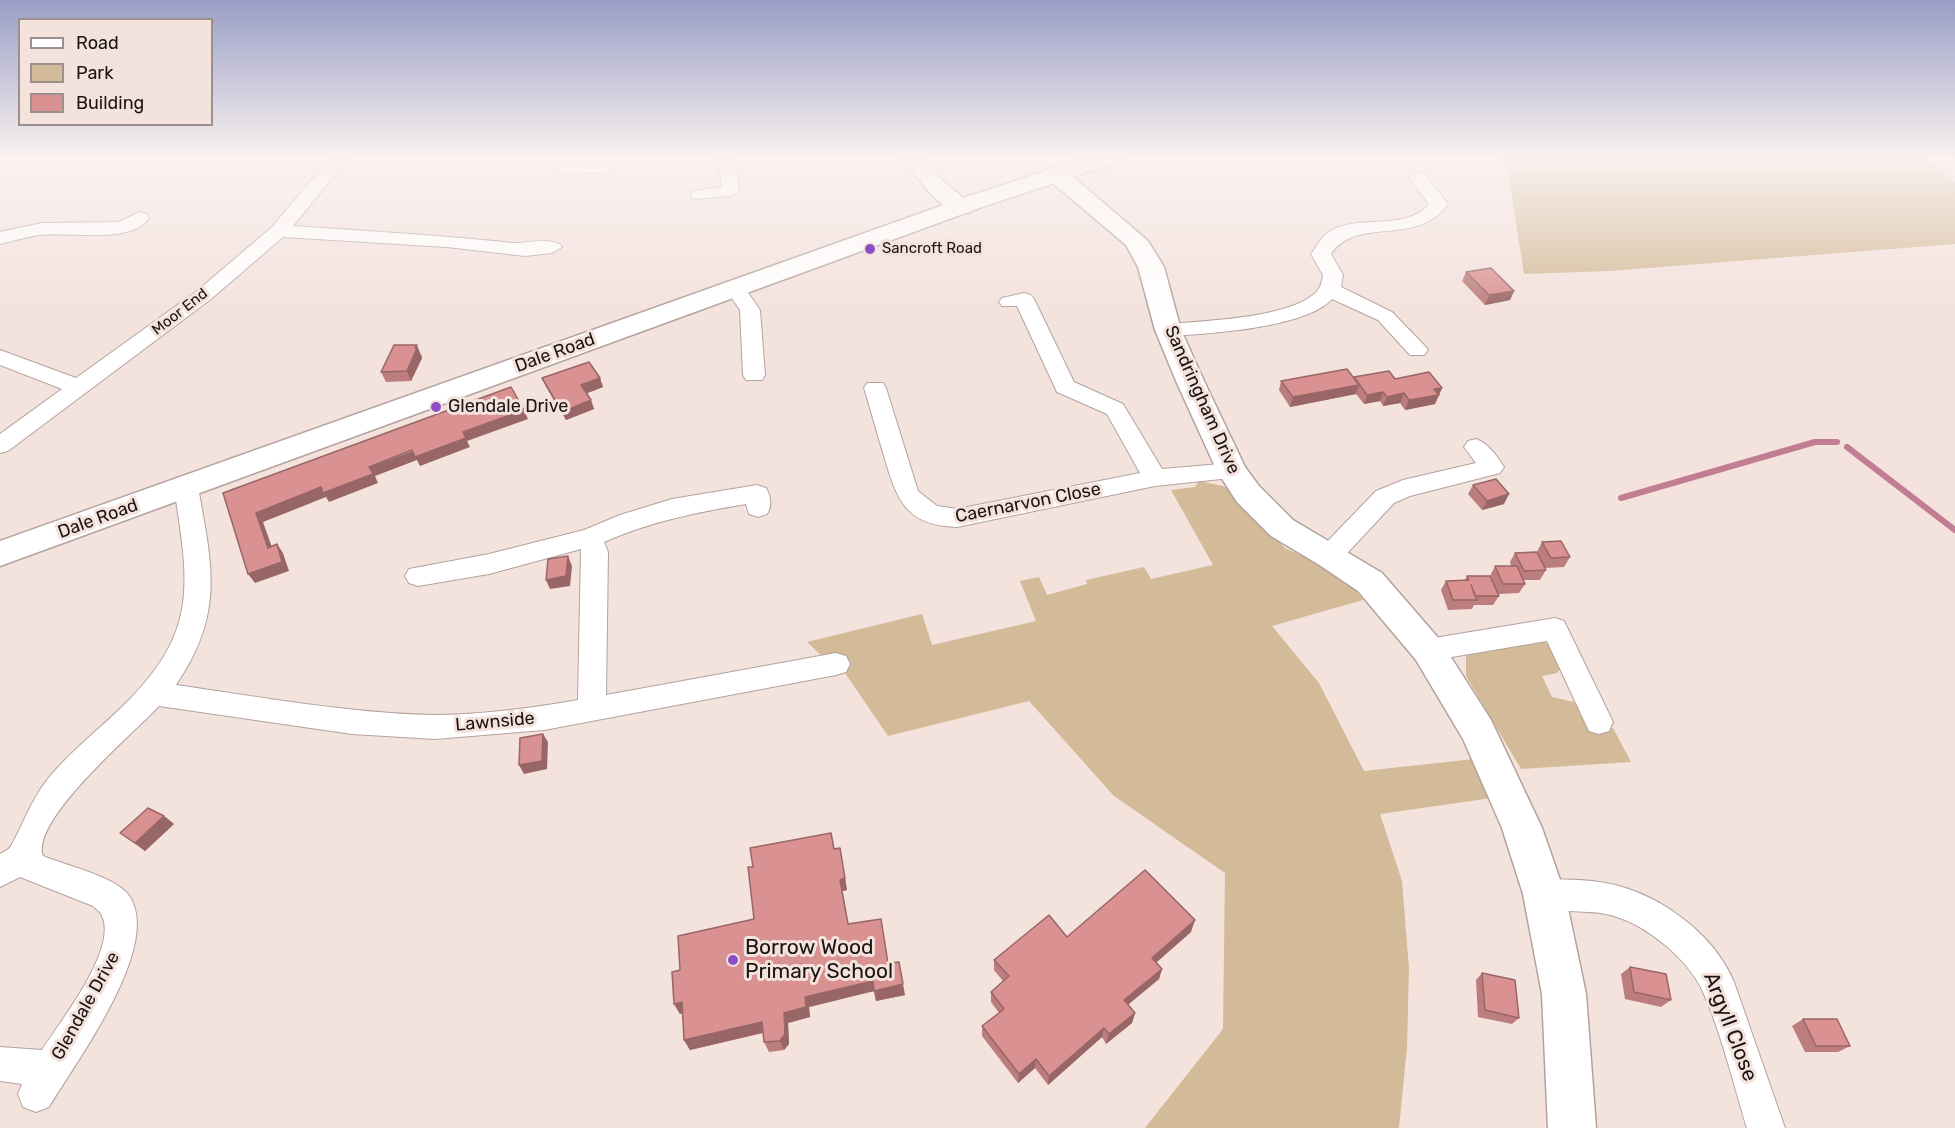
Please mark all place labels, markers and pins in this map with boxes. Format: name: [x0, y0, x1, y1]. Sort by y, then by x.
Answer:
place label: Sancroft Road: [882, 240, 982, 258]
marker: Sancroft Road: [863, 242, 877, 256]
place label: Glendale Drive: [448, 396, 568, 418]
marker: Glendale Drive: [429, 400, 443, 414]
place label: Borrow Wood Primary School: [745, 935, 893, 985]
marker: Borrow Wood Primary School: [726, 953, 740, 967]

